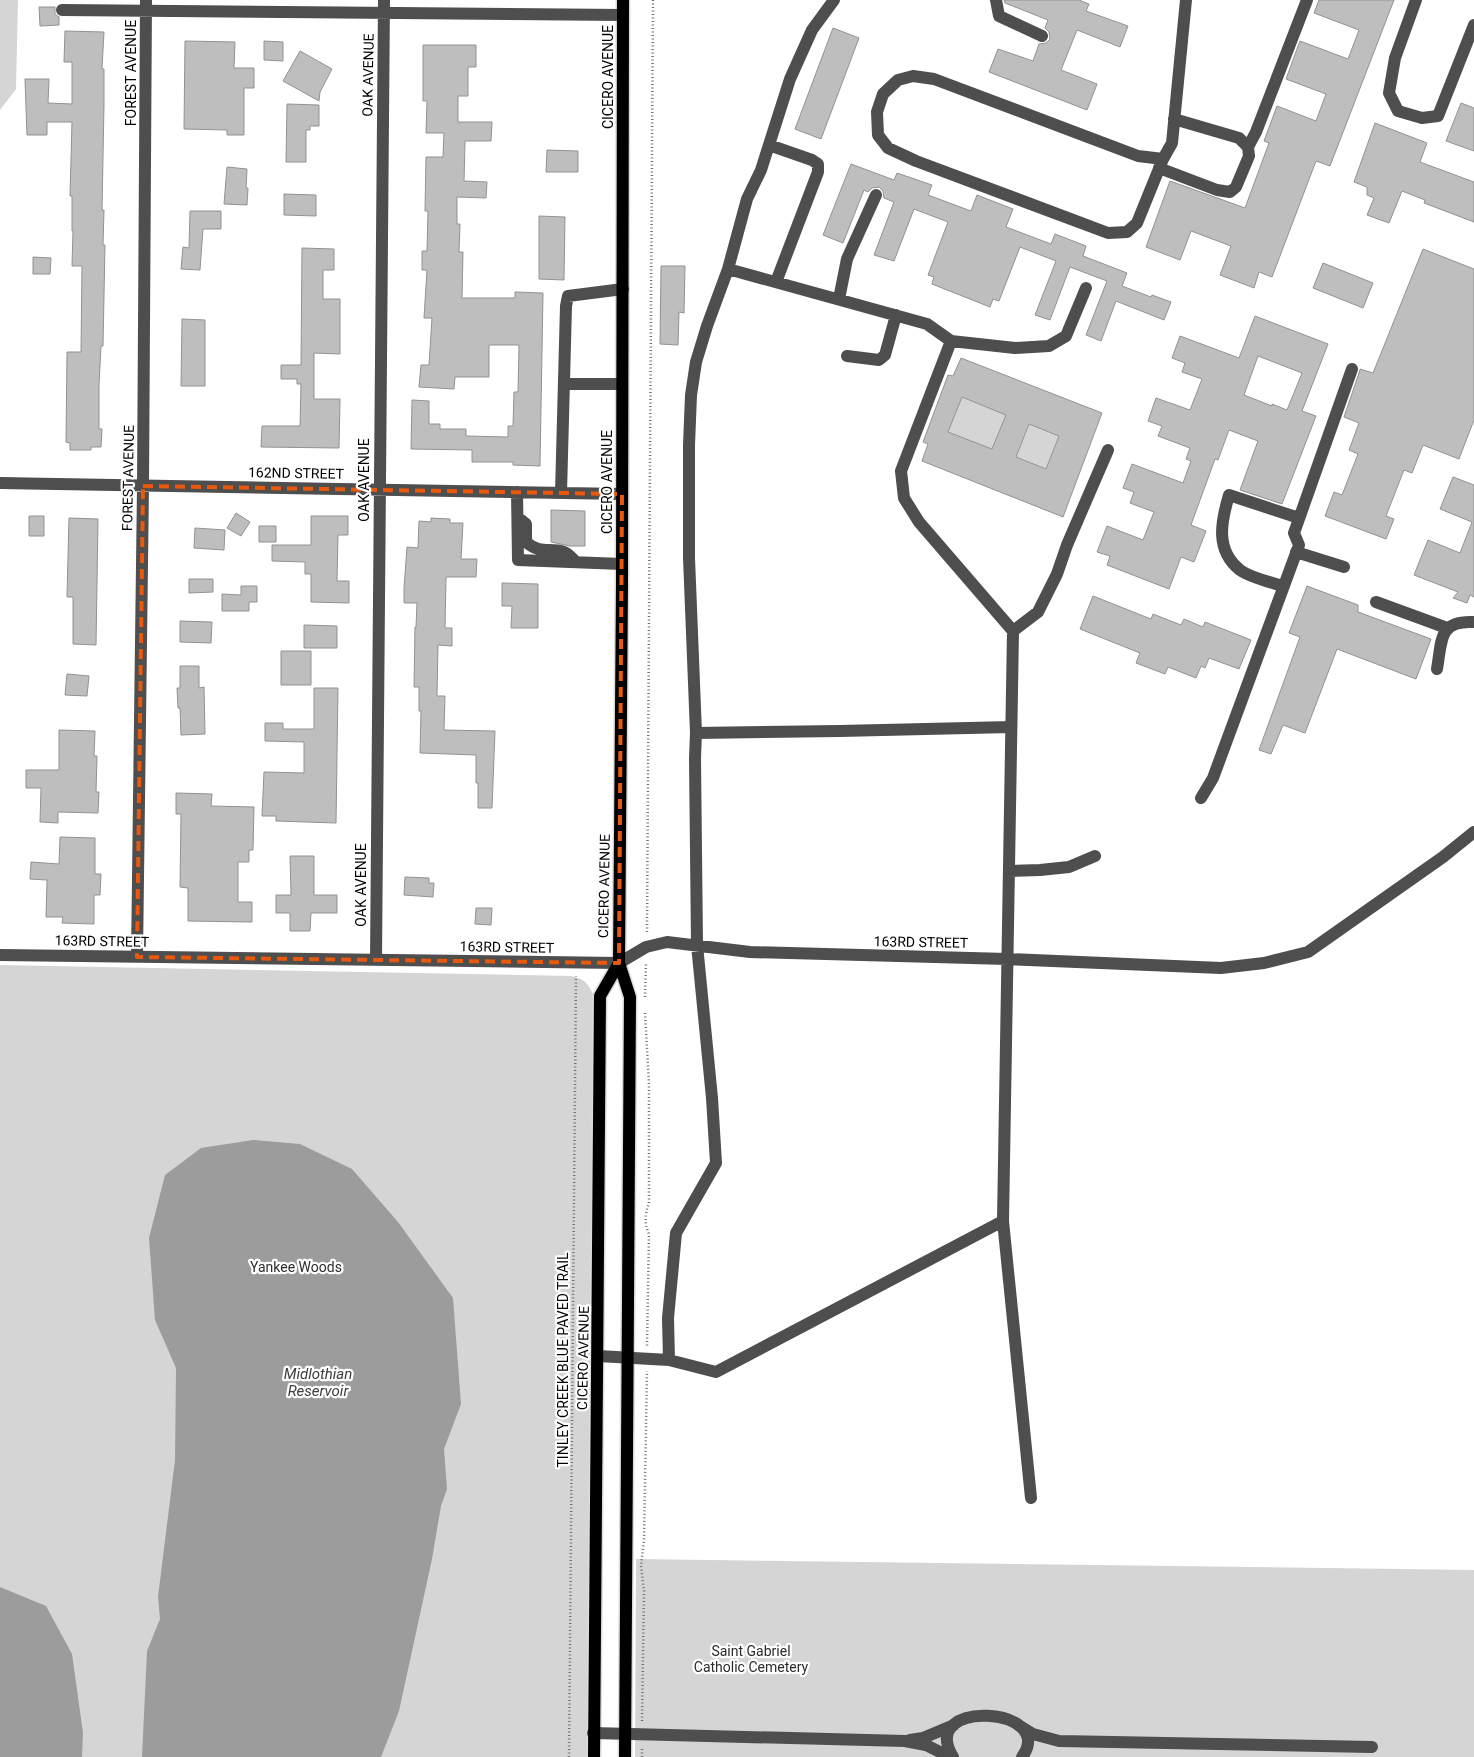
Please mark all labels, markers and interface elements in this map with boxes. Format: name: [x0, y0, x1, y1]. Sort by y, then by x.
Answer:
street label: FOREST AVENUE: [123, 20, 139, 126]
street label: CICERO AVENUE: [600, 25, 616, 129]
street label: OAK AVENUE: [359, 33, 377, 117]
street label: FOREST AVENUE: [119, 425, 137, 531]
street label: CICERO AVENUE: [599, 430, 615, 534]
street label: OAK AVENUE: [356, 438, 372, 522]
street label: 162ND STREET: [248, 464, 345, 482]
street label: CICERO AVENUE: [595, 834, 613, 938]
street label: OAK AVENUE: [353, 843, 369, 927]
street label: 163RD STREET: [55, 932, 150, 950]
street label: 163RD STREET: [874, 933, 969, 951]
street label: 163RD STREET: [460, 938, 555, 956]
street label: TINLEY CREEK BLUE PAVED TRAIL: [555, 1252, 571, 1467]
park label: Yankee Woods: [250, 1259, 342, 1275]
street label: CICERO AVENUE: [574, 1306, 592, 1410]
water label: Midlothian Reservoir: [284, 1365, 352, 1400]
park label: Saint Gabriel Catholic Cemetery: [694, 1643, 809, 1675]

